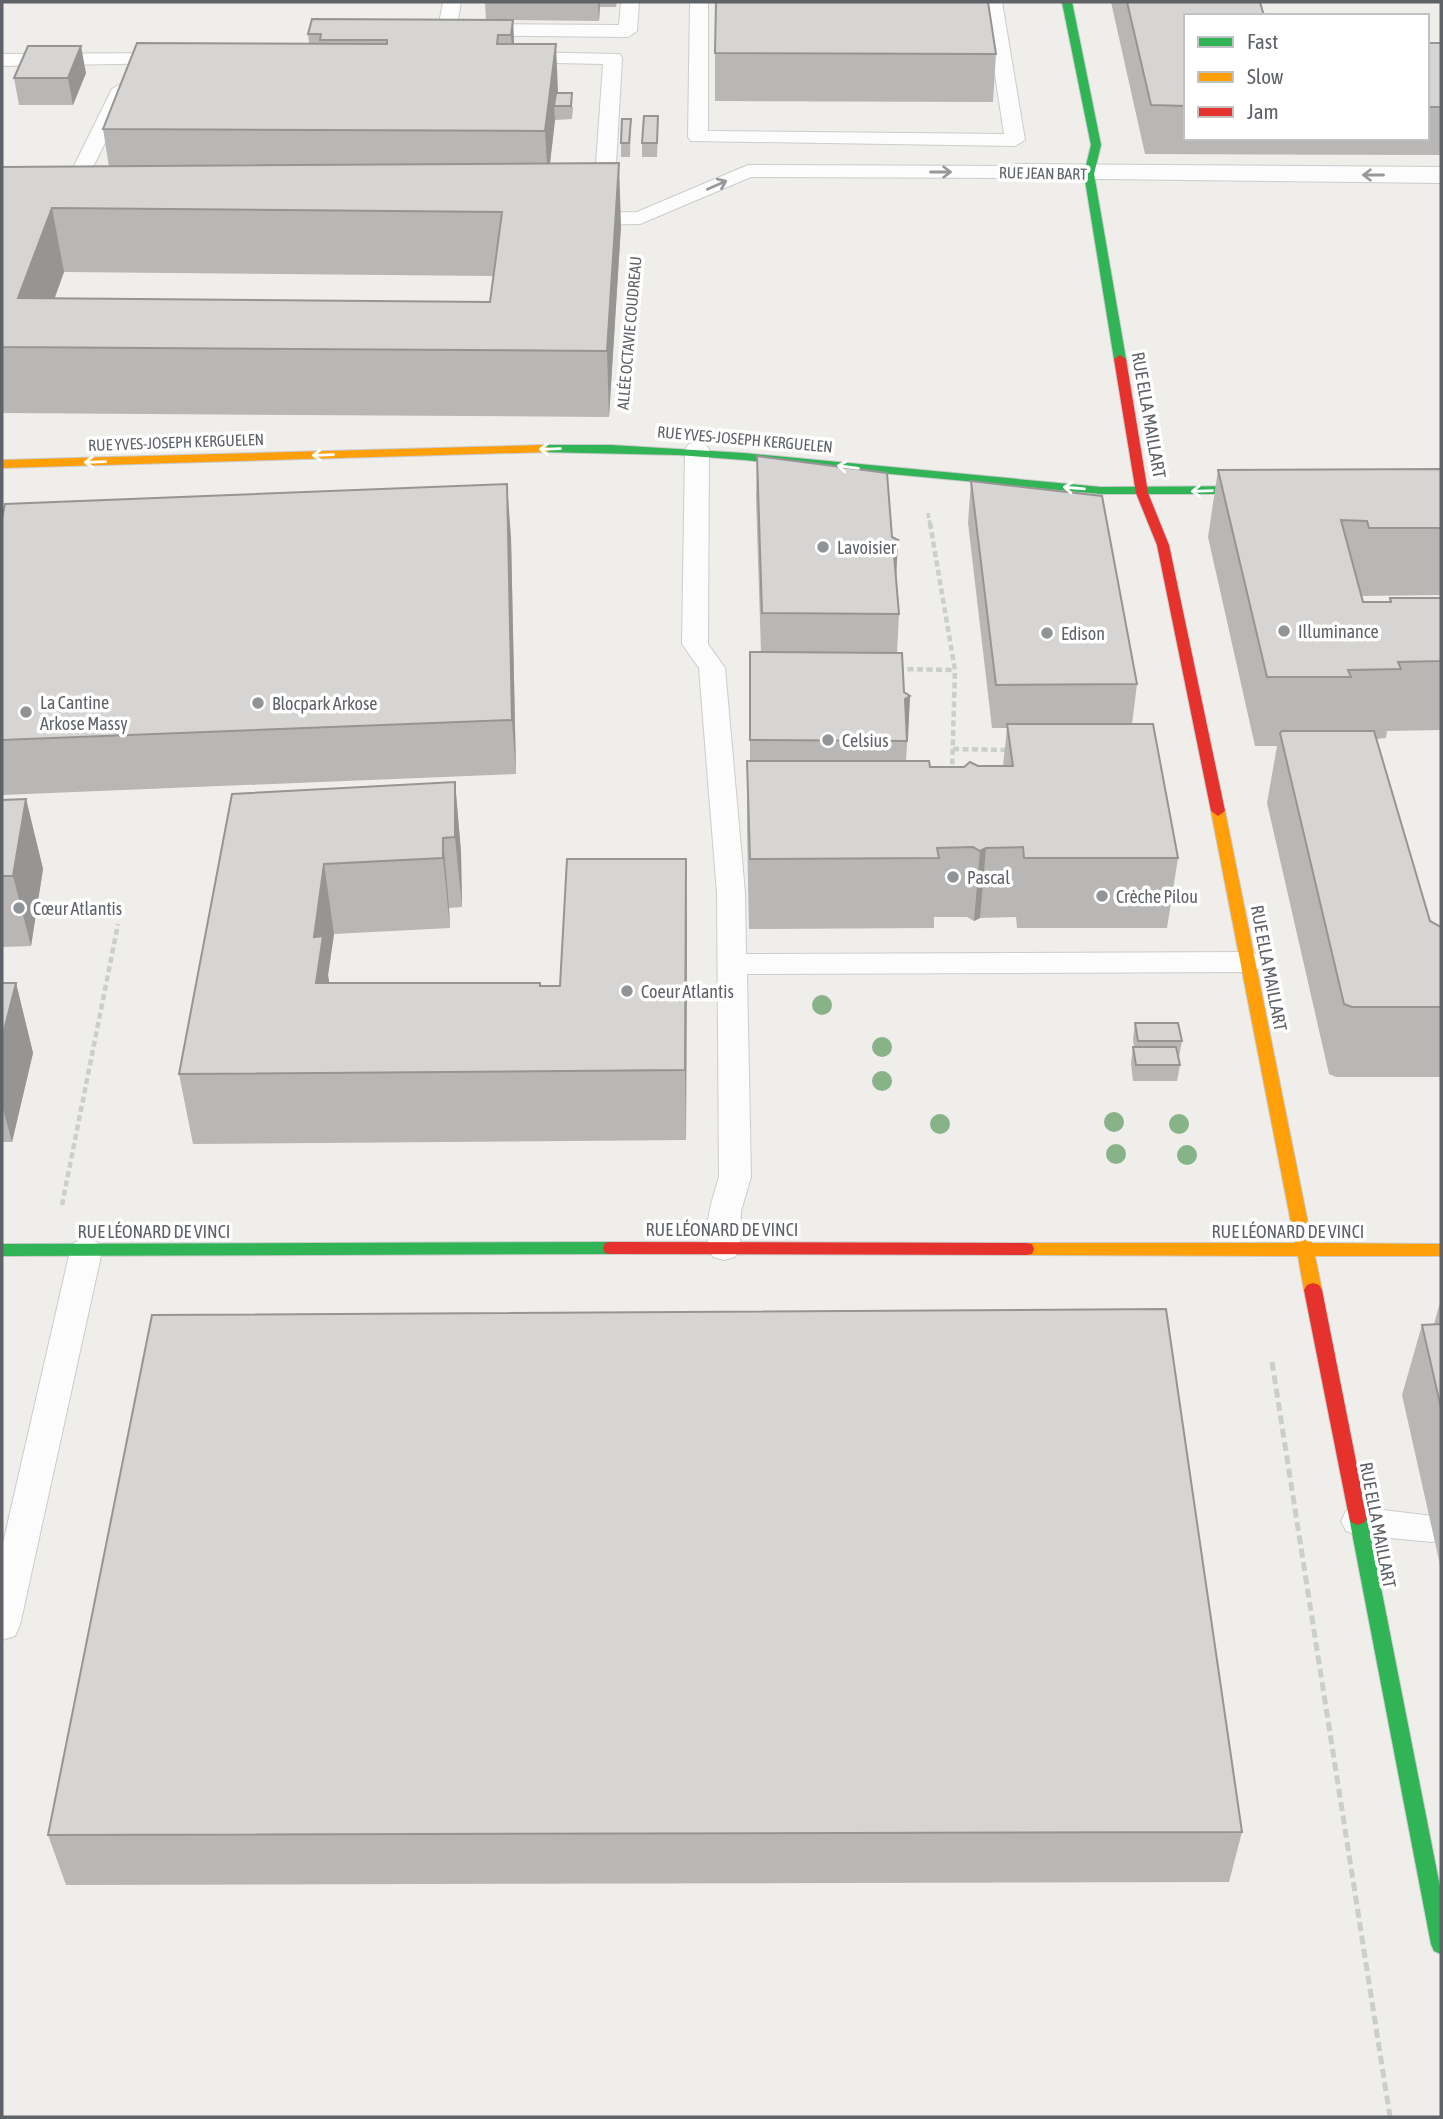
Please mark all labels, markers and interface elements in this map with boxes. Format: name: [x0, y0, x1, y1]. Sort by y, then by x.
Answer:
legend: [1184, 14, 1429, 140]
text: Fast: [1247, 29, 1278, 53]
text: Slow: [1247, 64, 1284, 88]
text: Jam: [1247, 99, 1279, 123]
street label: RUE JEAN BART: [999, 163, 1087, 183]
one-way arrow: [929, 165, 952, 179]
one-way arrow: [1362, 168, 1385, 182]
one-way arrow: [706, 178, 727, 191]
street label: ALLÉE OCTAVIE COUDREAU: [613, 255, 645, 411]
street label: RUE ELLA MAILLART: [1128, 350, 1170, 480]
street label: RUE YVES-JOSEPH KERGUELEN: [657, 422, 833, 456]
street label: RUE YVES-JOSEPH KERGUELEN: [88, 430, 264, 454]
one-way arrow: [539, 442, 562, 456]
one-way arrow: [312, 449, 335, 462]
one-way arrow: [84, 455, 107, 468]
one-way arrow: [837, 460, 860, 473]
one-way arrow: [1064, 481, 1086, 494]
one-way arrow: [1190, 484, 1213, 497]
place label: Lavoisier: [837, 537, 897, 558]
marker: Lavoisier: [815, 539, 831, 555]
place label: Illuminance: [1298, 621, 1379, 642]
place label: Edison: [1061, 623, 1105, 644]
marker: Illuminance: [1276, 623, 1292, 639]
marker: Edison: [1039, 625, 1055, 641]
place label: La Cantine Arkose Massy: [40, 692, 128, 734]
place label: Blocpark Arkose: [272, 693, 378, 714]
marker: Blocpark Arkose: [250, 695, 266, 711]
marker: La Cantine Arkose Massy: [18, 704, 34, 720]
place label: Celsius: [842, 730, 889, 751]
marker: Celsius: [820, 732, 836, 748]
place label: Pascal: [967, 867, 1010, 888]
marker: Pascal: [945, 869, 961, 885]
place label: Crèche Pilou: [1116, 886, 1198, 907]
marker: Crèche Pilou: [1094, 888, 1110, 904]
place label: Cœur Atlantis: [33, 898, 122, 919]
marker: Cœur Atlantis: [11, 900, 27, 916]
street label: RUE ELLA MAILLART: [1247, 903, 1292, 1033]
place label: Coeur Atlantis: [641, 981, 734, 1002]
marker: Coeur Atlantis: [619, 983, 635, 999]
street label: RUE LÉONARD DE VINCI: [646, 1219, 798, 1240]
street label: RUE LÉONARD DE VINCI: [78, 1221, 230, 1242]
street label: RUE LÉONARD DE VINCI: [1212, 1221, 1364, 1242]
street label: RUE ELLA MAILLART: [1356, 1460, 1401, 1590]

